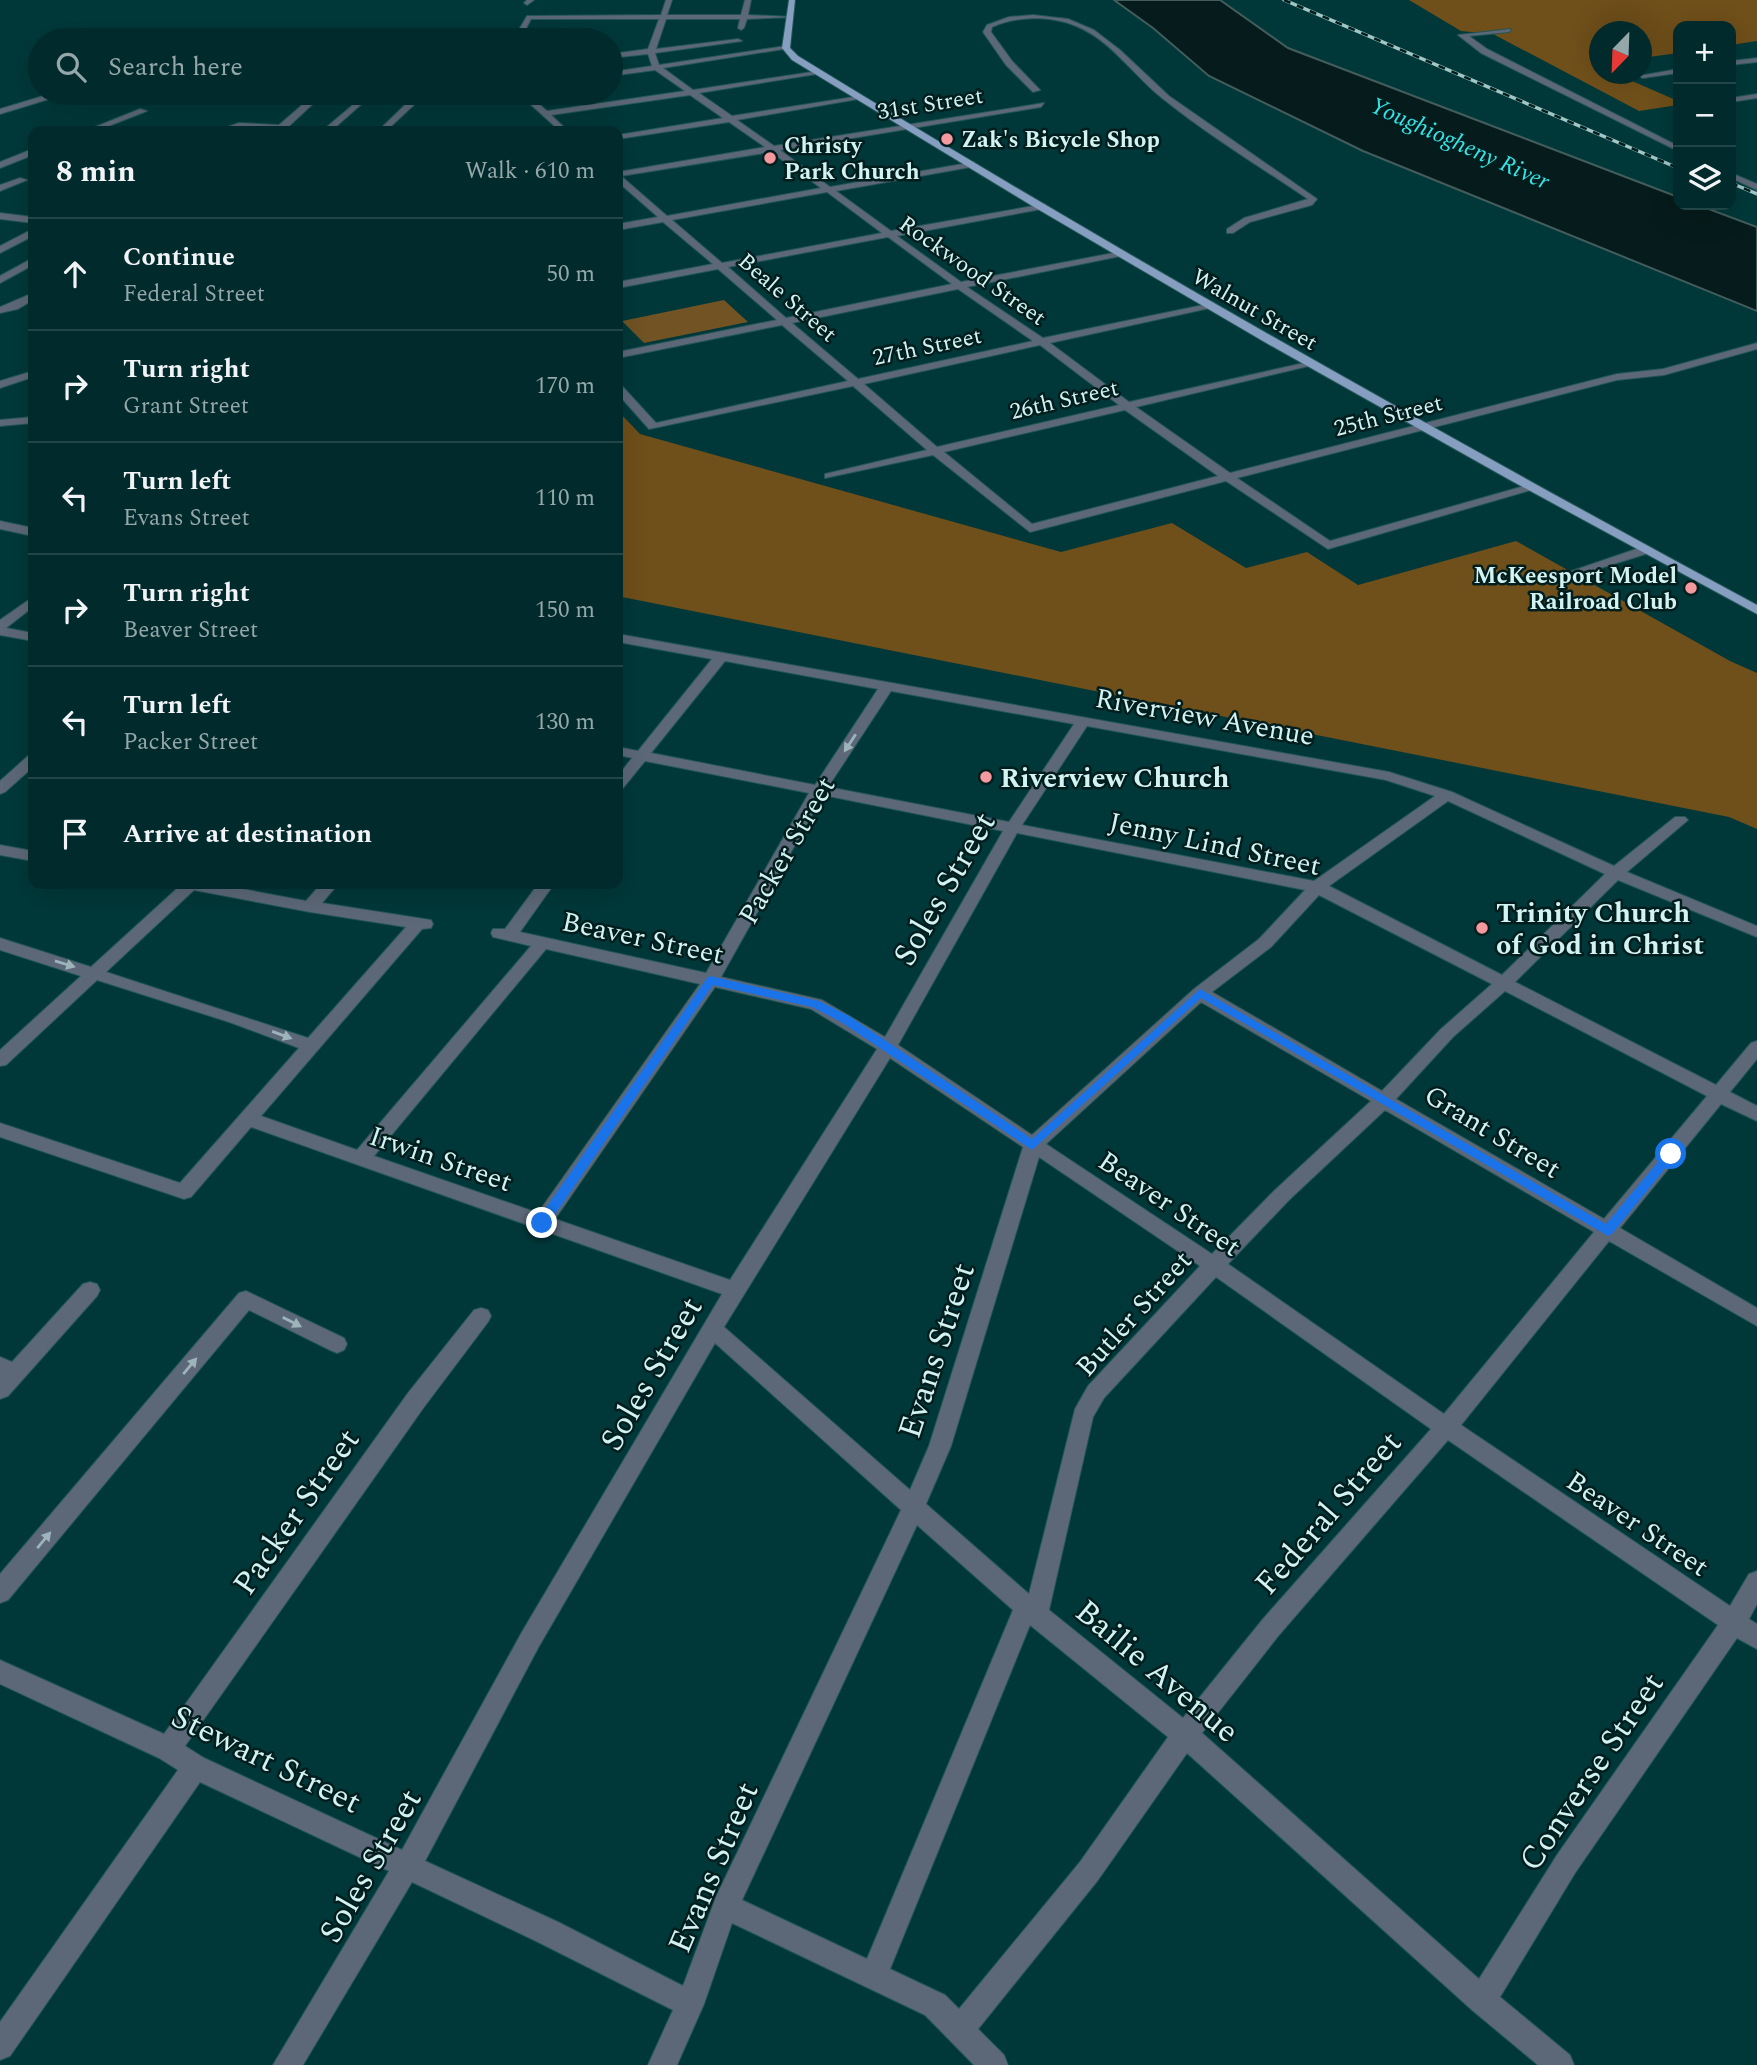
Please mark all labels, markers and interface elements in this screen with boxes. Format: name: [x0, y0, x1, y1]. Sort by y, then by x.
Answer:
north arrow: [1589, 21, 1652, 84]
map controls: [1673, 21, 1736, 210]
button: +: [1673, 21, 1736, 84]
search box: [28, 28, 623, 105]
text: Search here: [108, 47, 243, 87]
icon: search: [52, 48, 90, 86]
street label: 31st Street: [875, 79, 986, 130]
button: −: [1673, 84, 1736, 147]
water label: Youghiogheny River: [1364, 88, 1556, 200]
place label: Zak's Bicycle Shop: [961, 123, 1160, 158]
place label: Christy Park Church: [784, 129, 920, 190]
marker: Zak's Bicycle Shop: [939, 131, 955, 147]
button: layers: [1673, 147, 1736, 210]
text: 8 min: [56, 149, 136, 195]
marker: Christy Park Church: [762, 150, 778, 166]
text: Walk · 610 m: [465, 154, 595, 189]
street label: Rockwood Street: [891, 207, 1053, 335]
text: Continue: [123, 237, 235, 277]
street label: Beale Street: [730, 245, 844, 351]
icon: ahead: [56, 255, 94, 293]
text: 50 m: [546, 257, 595, 292]
street label: Walnut Street: [1185, 260, 1324, 361]
text: Federal Street: [123, 277, 265, 312]
street label: 27th Street: [870, 319, 985, 376]
text: Turn right: [123, 349, 250, 389]
icon: right: [56, 367, 94, 405]
text: 170 m: [535, 369, 595, 404]
street label: 26th Street: [1006, 371, 1122, 430]
street label: 25th Street: [1330, 386, 1446, 447]
text: Grant Street: [123, 389, 249, 424]
text: Turn left: [123, 461, 231, 501]
icon: left: [56, 479, 94, 517]
text: 110 m: [535, 481, 595, 516]
text: Evans Street: [123, 501, 250, 536]
place label: McKeesport Model Railroad Club: [1474, 559, 1677, 620]
text: Turn right: [123, 573, 250, 613]
marker: McKeesport Model Railroad Club: [1683, 580, 1699, 596]
icon: right: [56, 591, 94, 629]
text: 150 m: [535, 593, 595, 628]
text: Beaver Street: [123, 613, 258, 648]
street label: Riverview Avenue: [1092, 677, 1318, 758]
text: Turn left: [123, 685, 231, 725]
icon: left: [56, 703, 94, 741]
text: 130 m: [535, 705, 595, 740]
text: Packer Street: [123, 725, 258, 760]
one-way arrow: [844, 733, 857, 753]
place label: Riverview Church: [1000, 757, 1230, 800]
street label: Packer Street: [728, 769, 847, 933]
marker: Riverview Church: [978, 769, 994, 785]
street label: Jenny Lind Street: [1105, 801, 1325, 888]
street label: Soles Street: [880, 803, 1009, 975]
text: Arrive at destination: [123, 814, 372, 854]
icon: arrive: [56, 815, 94, 853]
place label: Trinity Church of God in Christ: [1496, 892, 1704, 967]
street label: Beaver Street: [558, 900, 728, 977]
marker: Trinity Church of God in Christ: [1474, 920, 1490, 936]
one-way arrow: [55, 960, 76, 970]
one-way arrow: [271, 1029, 292, 1040]
street label: Grant Street: [1415, 1074, 1569, 1190]
street label: Irwin Street: [363, 1115, 518, 1204]
route start: [1655, 1138, 1686, 1169]
street label: Beaver Street: [1089, 1140, 1250, 1268]
route end: [526, 1207, 557, 1238]
street label: Butler Street: [1065, 1241, 1203, 1387]
street label: Evans Street: [885, 1256, 989, 1445]
street label: Soles Street: [587, 1288, 716, 1460]
one-way arrow: [282, 1316, 302, 1327]
one-way arrow: [182, 1357, 198, 1375]
street label: Packer Street: [221, 1418, 373, 1606]
street label: Federal Street: [1243, 1420, 1414, 1607]
street label: Beaver Street: [1557, 1460, 1718, 1588]
one-way arrow: [36, 1531, 52, 1549]
street label: Bailie Avenue: [1064, 1588, 1250, 1755]
street label: Converse Street: [1506, 1663, 1677, 1882]
street label: Stewart Street: [163, 1692, 370, 1827]
street label: Evans Street: [655, 1774, 772, 1961]
street label: Soles Street: [306, 1780, 435, 1952]

